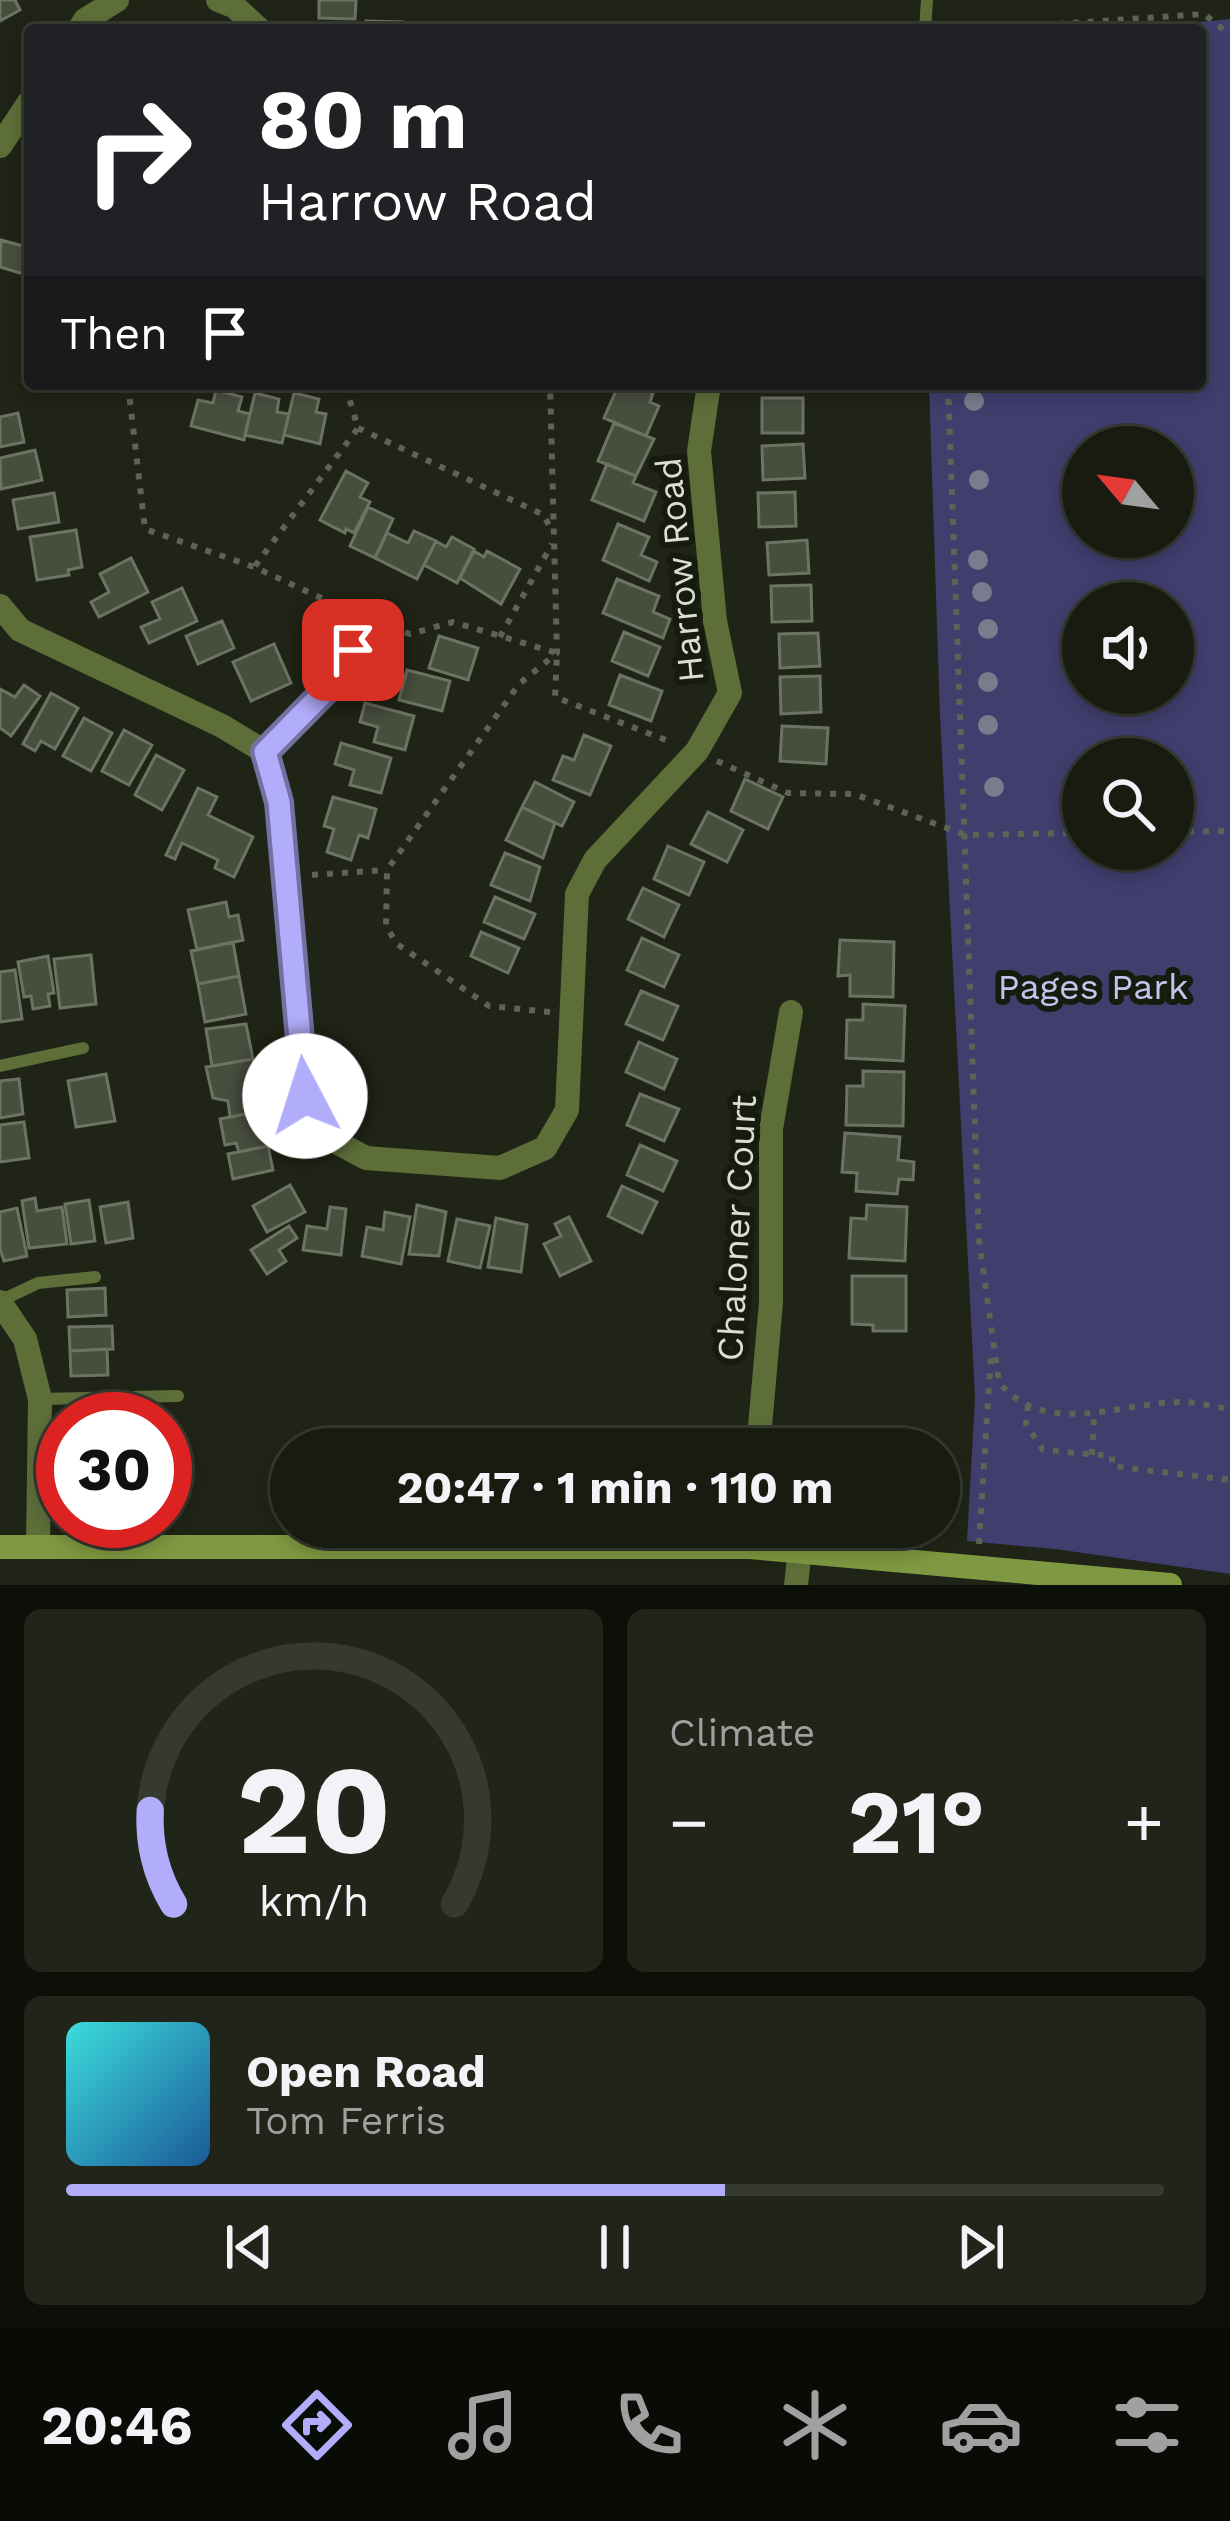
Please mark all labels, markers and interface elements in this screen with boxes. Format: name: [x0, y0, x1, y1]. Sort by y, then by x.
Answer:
text: 80 m: [258, 70, 468, 168]
icon: right: [60, 72, 216, 228]
text: Harrow Road: [258, 170, 597, 233]
icon: arrive: [192, 300, 258, 366]
text: Then: [60, 307, 168, 360]
north arrow: [1062, 426, 1194, 558]
map controls: [1062, 426, 1194, 870]
street label: Harrow Road: [647, 455, 713, 684]
button: sound: [1062, 582, 1194, 714]
pin: [302, 599, 404, 701]
icon: arrive: [320, 617, 386, 683]
button: search: [1062, 738, 1194, 870]
park label: Pages Park: [998, 966, 1188, 1008]
position arrow: [242, 1033, 368, 1159]
street label: Chaloner Court: [709, 1094, 765, 1362]
speed limit sign: 30: [36, 1392, 192, 1548]
text: 20:47 · 1 min · 110 m: [397, 1461, 833, 1514]
text: Climate: [669, 1710, 815, 1755]
text: 20: [236, 1737, 391, 1883]
text: 21°: [848, 1769, 985, 1875]
text: −: [669, 1784, 709, 1861]
text: +: [1124, 1784, 1164, 1861]
text: km/h: [258, 1875, 369, 1925]
text: Open Road: [246, 2045, 486, 2098]
text: Tom Ferris: [246, 2098, 446, 2143]
icon: previous: [216, 2214, 282, 2280]
icon: pause: [582, 2214, 648, 2280]
icon: next: [948, 2214, 1014, 2280]
icon: directions: [275, 2383, 359, 2467]
icon: music: [441, 2383, 525, 2467]
icon: phone: [607, 2383, 691, 2467]
icon: climate: [773, 2383, 857, 2467]
icon: car: [939, 2383, 1023, 2467]
icon: filters: [1105, 2383, 1189, 2467]
text: 20:46: [41, 2394, 192, 2457]

